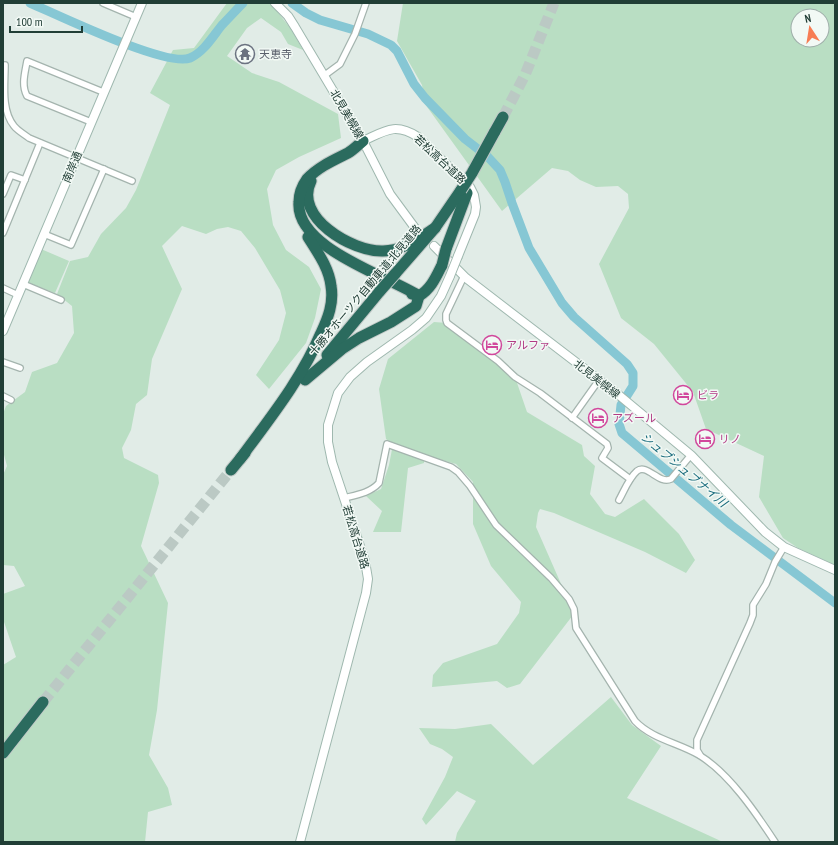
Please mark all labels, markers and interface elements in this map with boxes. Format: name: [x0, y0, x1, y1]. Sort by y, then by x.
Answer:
scale bar: [10, 8, 82, 34]
north arrow: [790, 8, 830, 48]
text: N: [804, 11, 812, 26]
text: 100 m: [16, 14, 43, 29]
temple icon: 天恵寺: [234, 43, 256, 65]
place label: 天恵寺: [259, 47, 292, 61]
street label: 北見美幌線: [327, 87, 367, 141]
street label: 若松高台道路: [411, 131, 469, 187]
street label: 南岸通: [59, 149, 85, 185]
street label: 十勝オホーツク自動車道;北見道路: [306, 221, 424, 359]
hotel icon: アルファ: [481, 334, 503, 356]
place label: アルファ: [506, 338, 550, 352]
street label: 北見美幌線: [571, 357, 623, 401]
hotel icon: ビラ: [672, 384, 694, 406]
place label: ビラ: [697, 388, 719, 402]
hotel icon: アズール: [587, 407, 609, 429]
place label: アズール: [612, 411, 656, 425]
hotel icon: リノ: [694, 428, 716, 450]
water label: シュブシュブナイ川: [638, 429, 732, 511]
place label: リノ: [719, 432, 741, 446]
street label: 若松高台道路: [340, 503, 372, 571]

